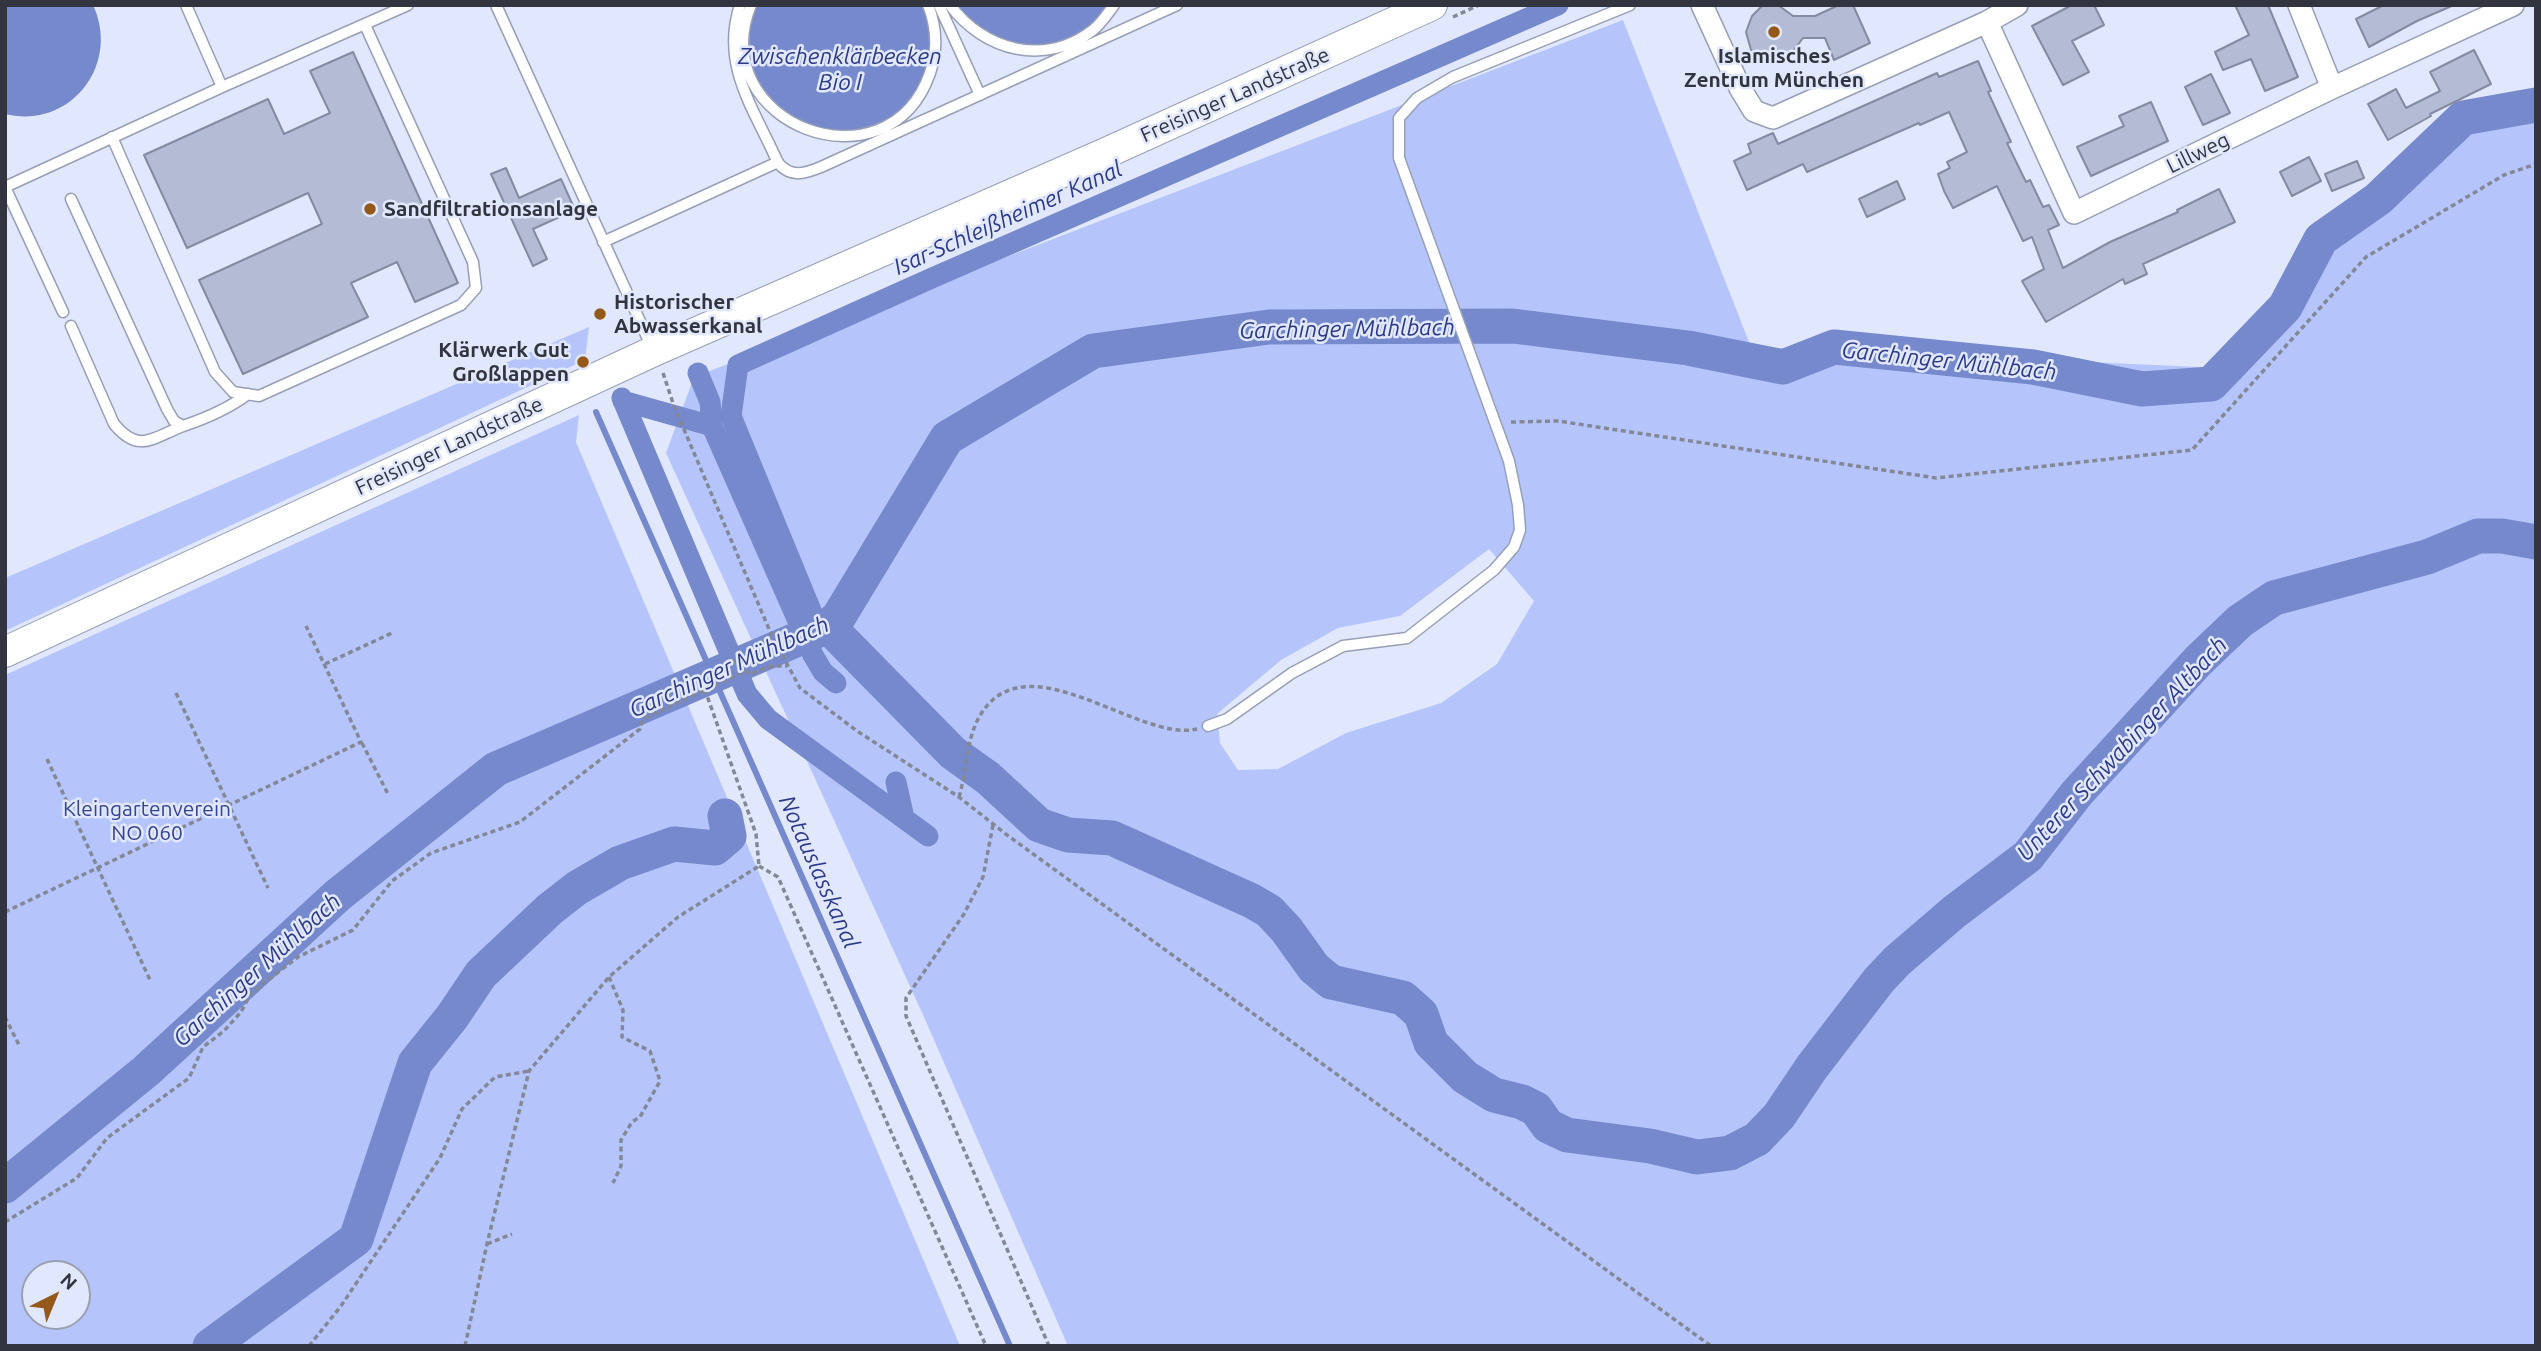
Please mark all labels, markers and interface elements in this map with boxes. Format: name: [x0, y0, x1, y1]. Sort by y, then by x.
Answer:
marker: Islamisches Zentrum München: [1766, 24, 1782, 40]
water label: Zwischenklärbecken Bio I: [738, 42, 942, 96]
street label: Freisinger Landstraße: [1137, 42, 1333, 148]
place label: Islamisches Zentrum München: [1684, 43, 1864, 93]
street label: Lillweg: [2162, 127, 2234, 179]
water label: Isar-Schleißheimer Kanal: [889, 155, 1127, 281]
place label: Sandfiltrationsanlage: [384, 196, 598, 222]
marker: Sandfiltrationsanlage: [362, 201, 378, 217]
place label: Historischer Abwasserkanal: [614, 289, 762, 339]
marker: Historischer Abwasserkanal: [592, 306, 608, 322]
water label: Garchinger Mühlbach: [1239, 313, 1455, 345]
water label: Garchinger Mühlbach: [1840, 336, 2058, 386]
place label: Klärwerk Gut Großlappen: [438, 337, 569, 387]
marker: Klärwerk Gut Großlappen: [575, 354, 591, 370]
street label: Freisinger Landstraße: [351, 391, 547, 501]
water label: Garchinger Mühlbach: [625, 610, 833, 724]
water label: Unterer Schwabinger Altbach: [2011, 631, 2233, 867]
water label: Notauslasskanal: [773, 791, 865, 953]
park label: Kleingartenverein NO 060: [63, 796, 231, 846]
water label: Garchinger Mühlbach: [168, 887, 346, 1053]
north arrow: [21, 1260, 91, 1330]
text: N: [56, 1268, 82, 1294]

